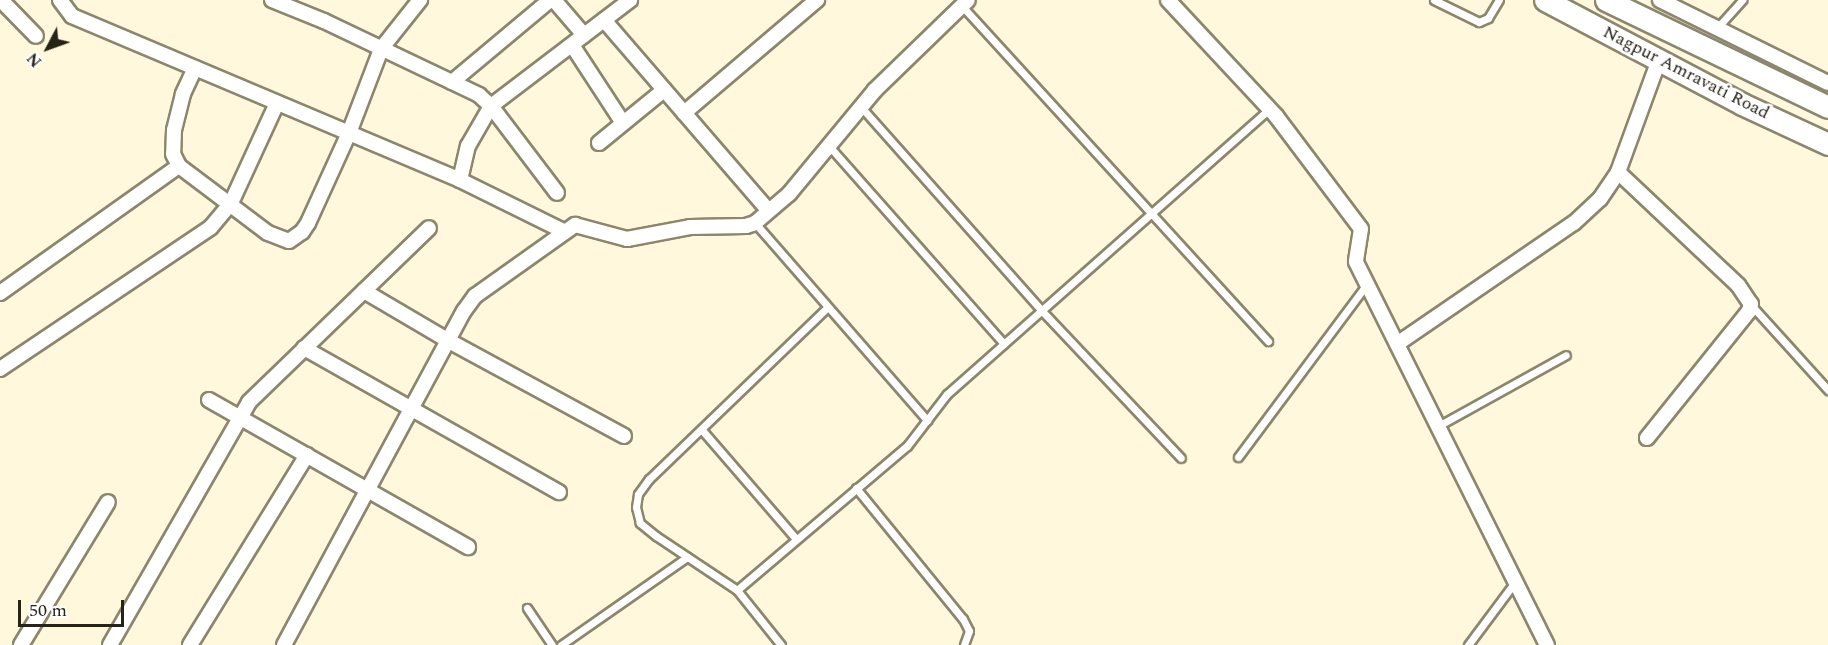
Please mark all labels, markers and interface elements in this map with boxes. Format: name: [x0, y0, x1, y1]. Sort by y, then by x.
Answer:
north arrow: [18, 18, 78, 78]
street label: Nagpur Amravati Road: [1599, 22, 1773, 124]
text: N: [21, 47, 48, 73]
scale bar: [21, 588, 128, 626]
text: 50 m: [29, 597, 67, 624]

